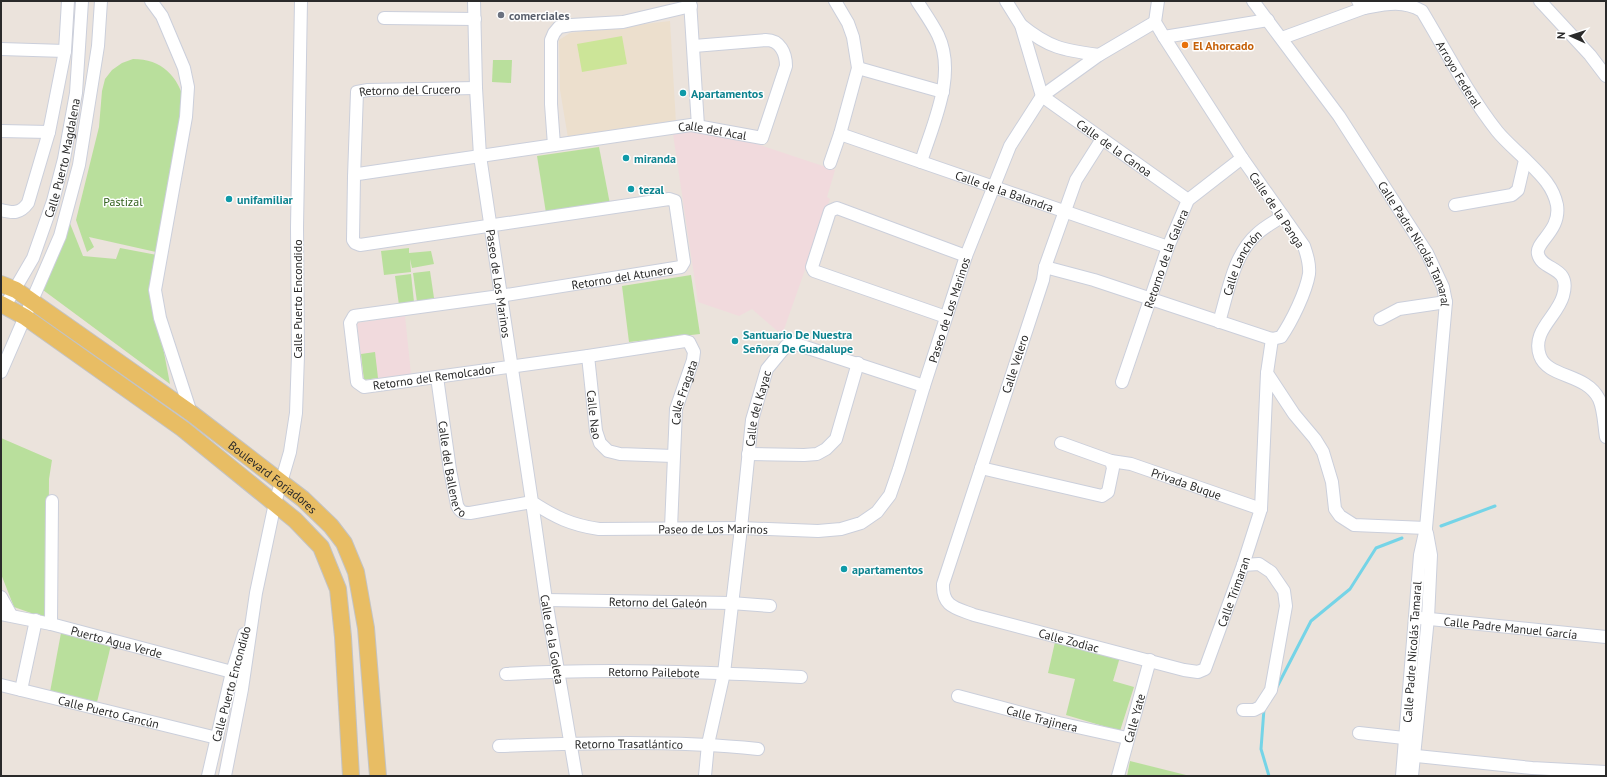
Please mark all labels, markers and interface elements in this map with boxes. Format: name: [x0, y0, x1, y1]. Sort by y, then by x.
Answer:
place label: comerciales: [509, 8, 569, 23]
marker: comerciales: [496, 10, 506, 20]
north arrow: [1551, 16, 1591, 56]
text: N: [1554, 31, 1568, 39]
place label: El Ahorcado: [1193, 38, 1254, 53]
street label: Arroyo Federal: [1433, 38, 1485, 111]
marker: El Ahorcado: [1180, 40, 1190, 50]
street label: Retorno del Crucero: [358, 81, 461, 99]
place label: Apartamentos: [691, 86, 763, 101]
marker: Apartamentos: [678, 88, 688, 98]
street label: Calle Puerto Magdalena: [40, 97, 82, 220]
street label: Calle de la Canoa: [1074, 116, 1155, 180]
street label: Calle del Acal: [677, 118, 749, 143]
place label: miranda: [634, 151, 676, 166]
marker: miranda: [621, 153, 631, 163]
street label: Calle de la Balandra: [953, 167, 1056, 215]
street label: Calle de la Panga: [1246, 169, 1308, 251]
street label: Calle Padre Nicolás Tamaral: [1375, 178, 1454, 308]
place label: tezal: [639, 182, 665, 197]
marker: tezal: [626, 184, 636, 194]
place label: unifamiliar: [237, 192, 294, 207]
park label: Pastizal: [103, 194, 143, 209]
marker: unifamiliar: [224, 194, 234, 204]
street label: Retorno de la Galera: [1140, 206, 1191, 310]
street label: Calle Lanchón: [1219, 226, 1264, 297]
street label: Paseo de Los Marinos: [484, 228, 515, 339]
street label: Calle Puerto Encondido: [290, 239, 305, 359]
street label: Paseo de Los Marinos: [925, 255, 973, 364]
street label: Retorno del Atunero: [570, 261, 674, 292]
place label: Santuario De Nuestra Señora De Guadalupe: [743, 327, 853, 356]
street label: Calle Velero: [998, 333, 1032, 395]
marker: Santuario De Nuestra Señora De Guadalupe: [730, 336, 740, 346]
street label: Calle Fragata: [668, 358, 700, 425]
street label: Retorno del Remolcador: [372, 361, 496, 393]
street label: Calle del Kayac: [742, 368, 774, 447]
street label: Calle Nao: [584, 389, 606, 441]
street label: Calle del Ballenero: [436, 420, 469, 520]
street label: Boulevard Forjadores: [226, 437, 321, 516]
street label: Privada Buque: [1149, 464, 1224, 502]
street label: Paseo de Los Marinos: [658, 520, 768, 537]
street label: Calle Trimaran: [1214, 555, 1253, 629]
place label: apartamentos: [852, 562, 923, 577]
marker: apartamentos: [839, 564, 849, 574]
street label: Calle Padre Nicolás Tamaral: [1400, 580, 1424, 723]
street label: Calle de la Goleta: [538, 593, 568, 685]
street label: Retorno del Galeón: [609, 594, 707, 610]
street label: Calle Padre Manuel García: [1443, 613, 1578, 642]
street label: Puerto Agua Verde: [69, 622, 164, 661]
street label: Calle Puerto Encondido: [208, 624, 254, 744]
street label: Calle Zodiac: [1037, 625, 1101, 655]
street label: Retorno Pailebote: [608, 663, 700, 680]
street label: Calle Puerto Cancún: [57, 692, 161, 731]
street label: Calle Yate: [1120, 692, 1148, 744]
street label: Calle Trajinera: [1005, 702, 1079, 734]
street label: Retorno Trasatlántico: [575, 735, 683, 751]

